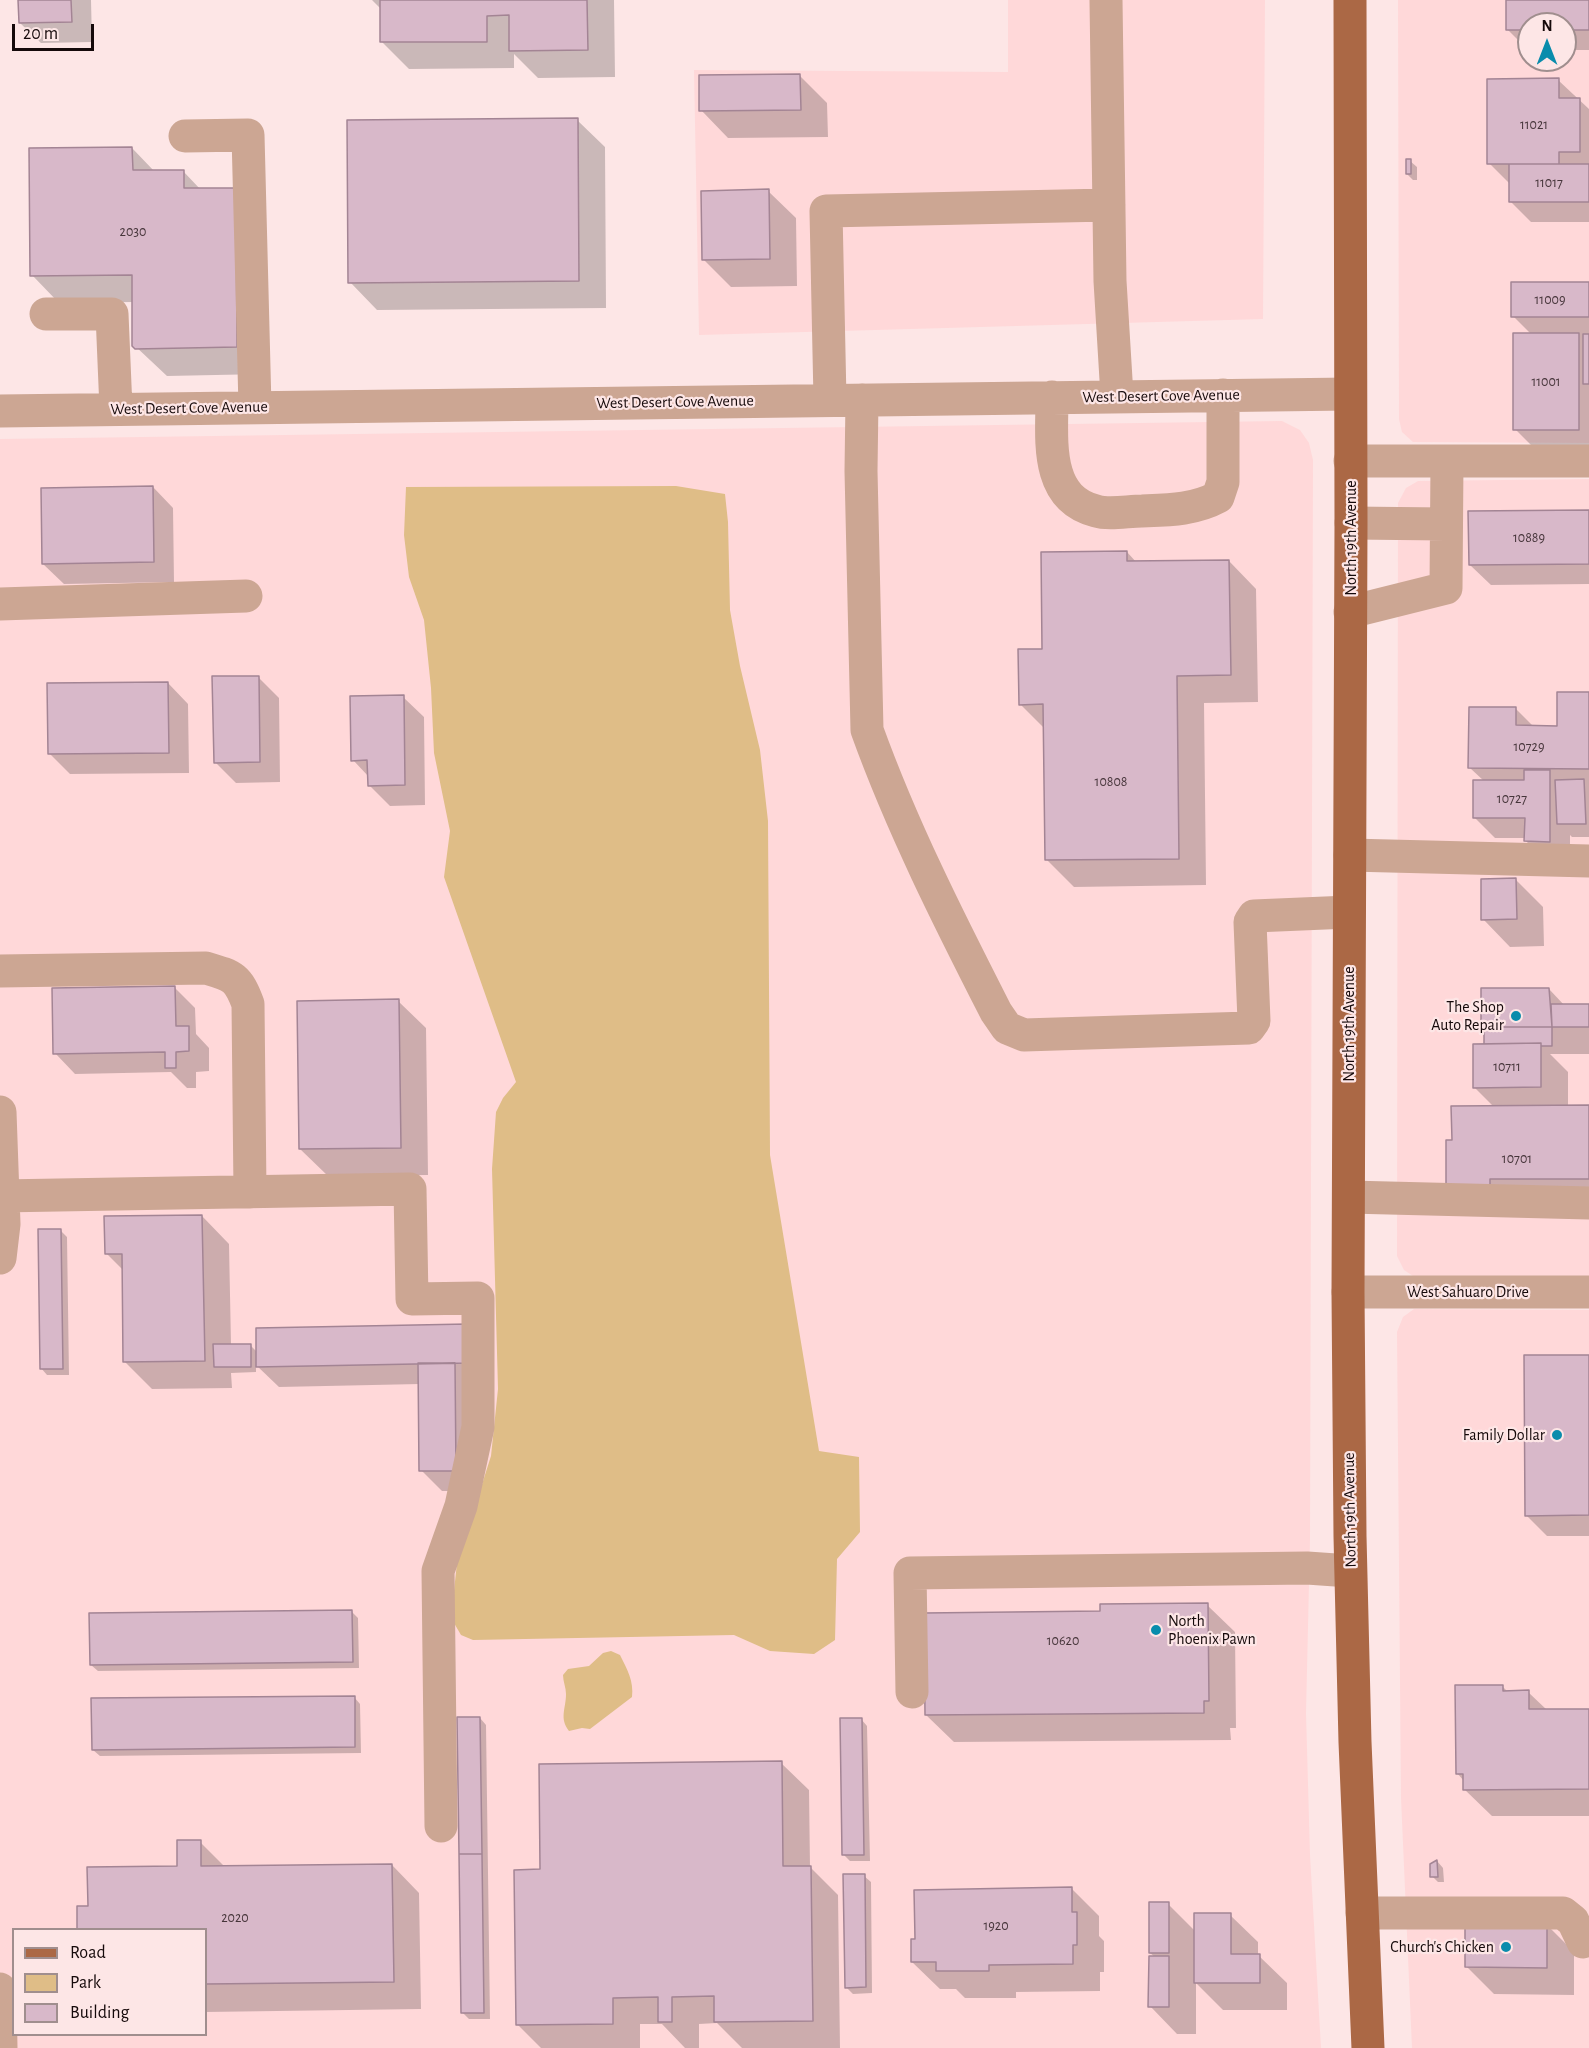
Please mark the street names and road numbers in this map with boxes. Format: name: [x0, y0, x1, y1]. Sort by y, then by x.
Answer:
street label: West Desert Cove Avenue: [1082, 385, 1240, 407]
street label: West Desert Cove Avenue: [596, 391, 754, 413]
street label: West Desert Cove Avenue: [110, 397, 268, 419]
street label: North 19th Avenue: [1341, 480, 1361, 596]
street label: North 19th Avenue: [1339, 966, 1359, 1082]
street label: West Sahuaro Drive: [1407, 1282, 1529, 1302]
street label: North 19th Avenue: [1339, 1452, 1361, 1568]

